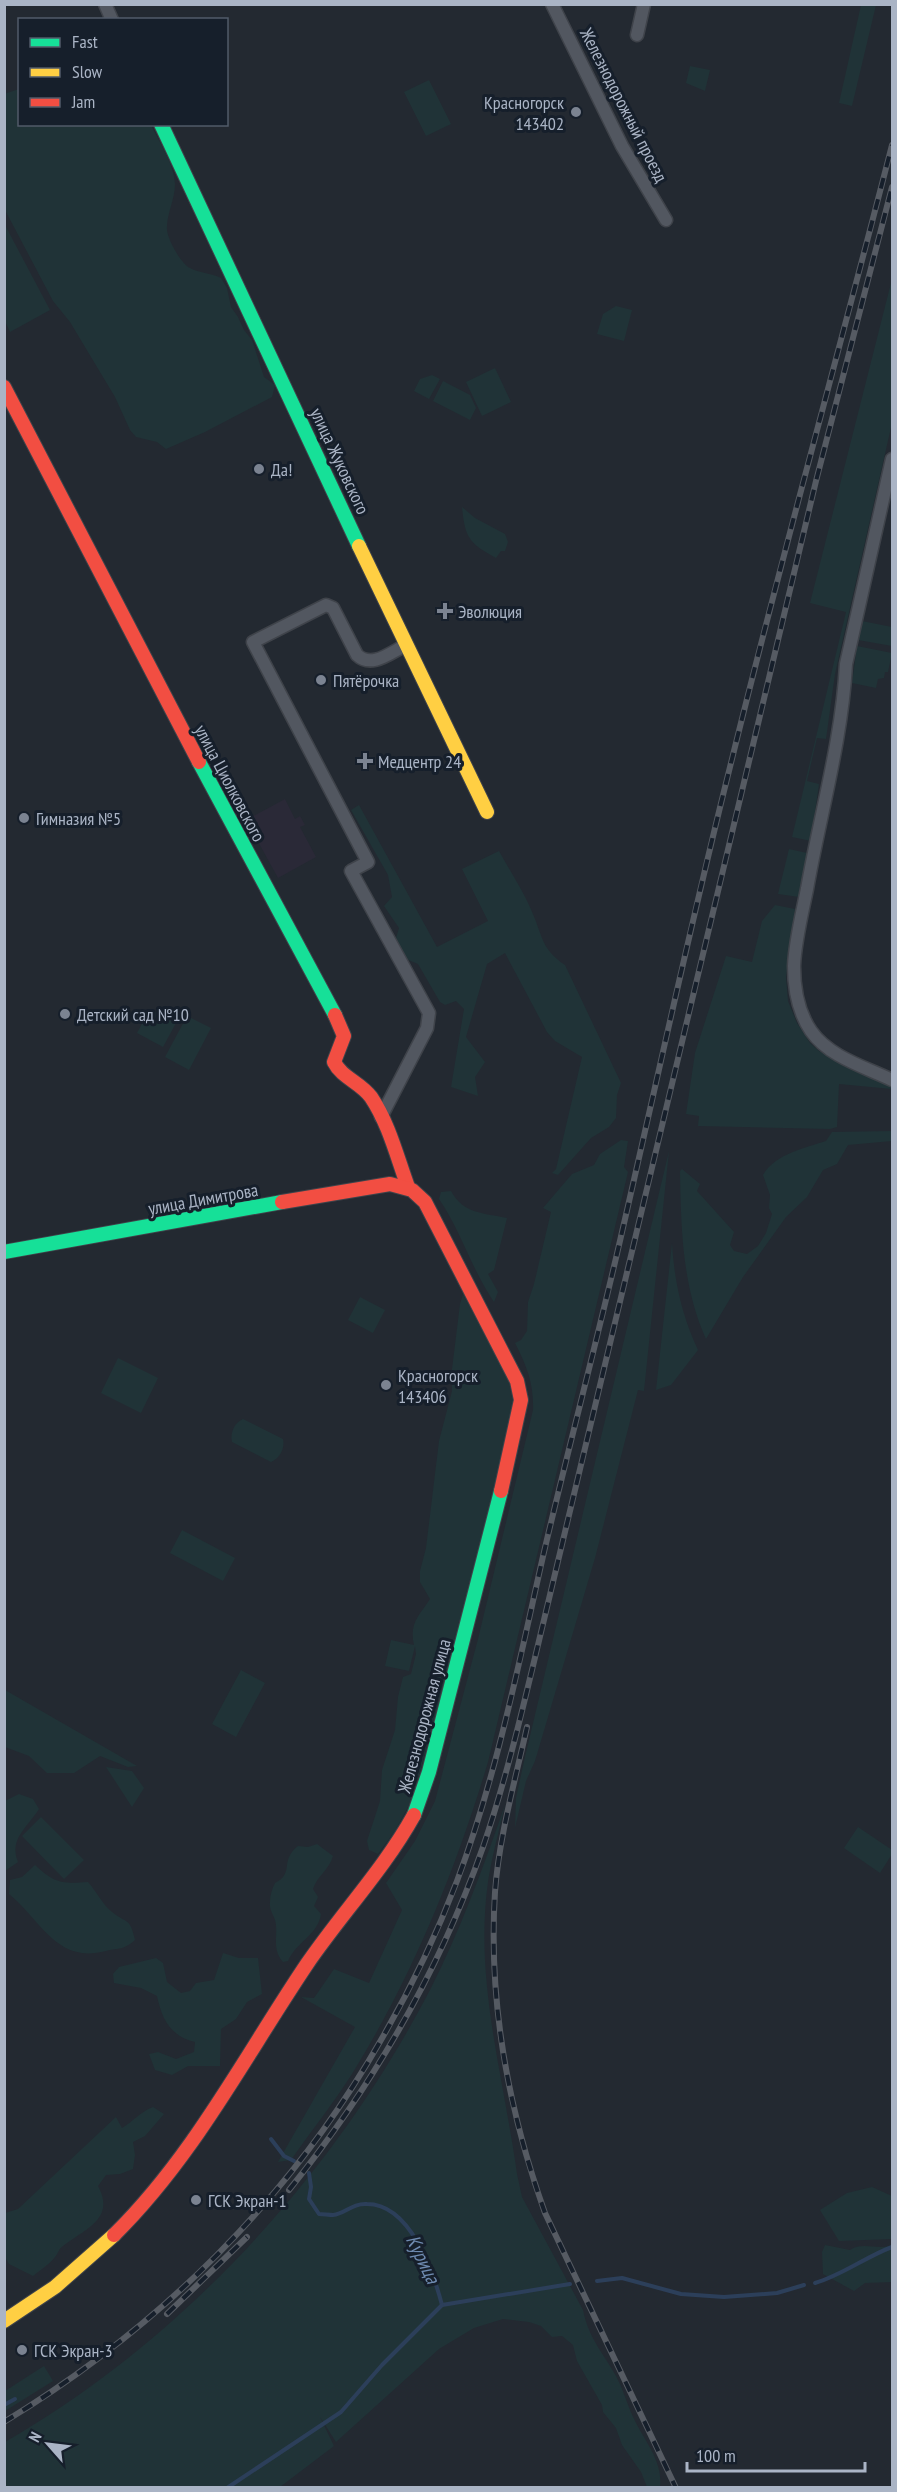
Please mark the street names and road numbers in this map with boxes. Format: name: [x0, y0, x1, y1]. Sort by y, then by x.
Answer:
street label: Железнодорожный проезд: [575, 23, 673, 186]
street label: улица Жуковского: [305, 404, 375, 518]
street label: улица Циолковского: [189, 720, 271, 846]
street label: улица Димитрова: [146, 1178, 260, 1220]
street label: Железнодорожная улица: [392, 1636, 456, 1797]

